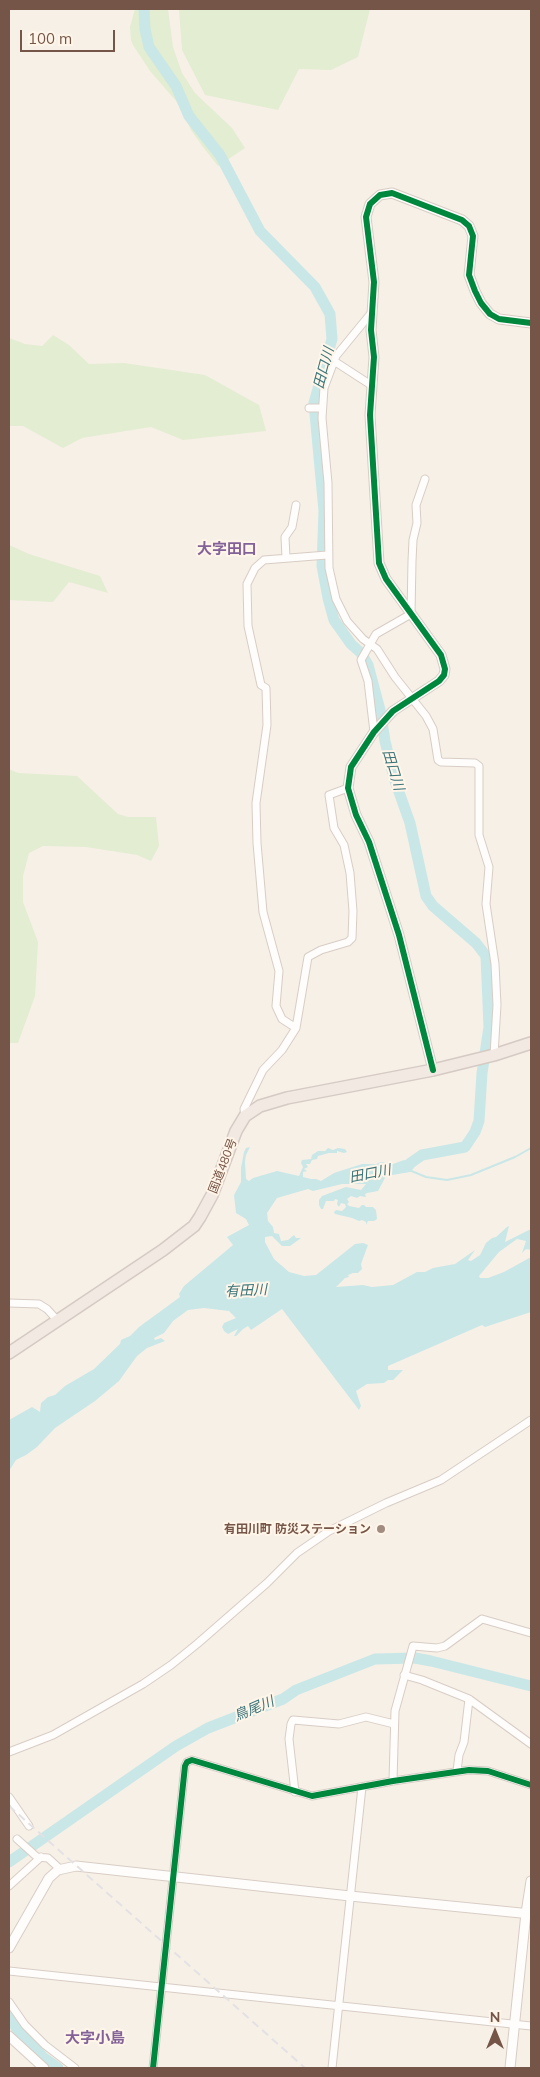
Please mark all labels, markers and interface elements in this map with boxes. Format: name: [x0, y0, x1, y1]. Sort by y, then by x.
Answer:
scale bar: [22, 20, 118, 52]
text: 100 m: [28, 29, 72, 48]
water label: 田口川: [310, 346, 338, 390]
district label: 大字田口: [197, 540, 257, 558]
water label: 田口川: [379, 747, 407, 793]
street label: 国道480号: [206, 1137, 240, 1195]
water label: 田口川: [348, 1162, 392, 1186]
water label: 有田川: [225, 1282, 267, 1300]
place label: 有田川町 防災ステーション: [224, 1522, 371, 1536]
marker: 有田川町 防災ステーション: [375, 1523, 387, 1535]
water label: 鳥尾川: [231, 1693, 277, 1725]
north arrow: [470, 2007, 520, 2057]
text: N: [490, 2008, 500, 2026]
district label: 大字小島: [65, 2029, 125, 2047]

